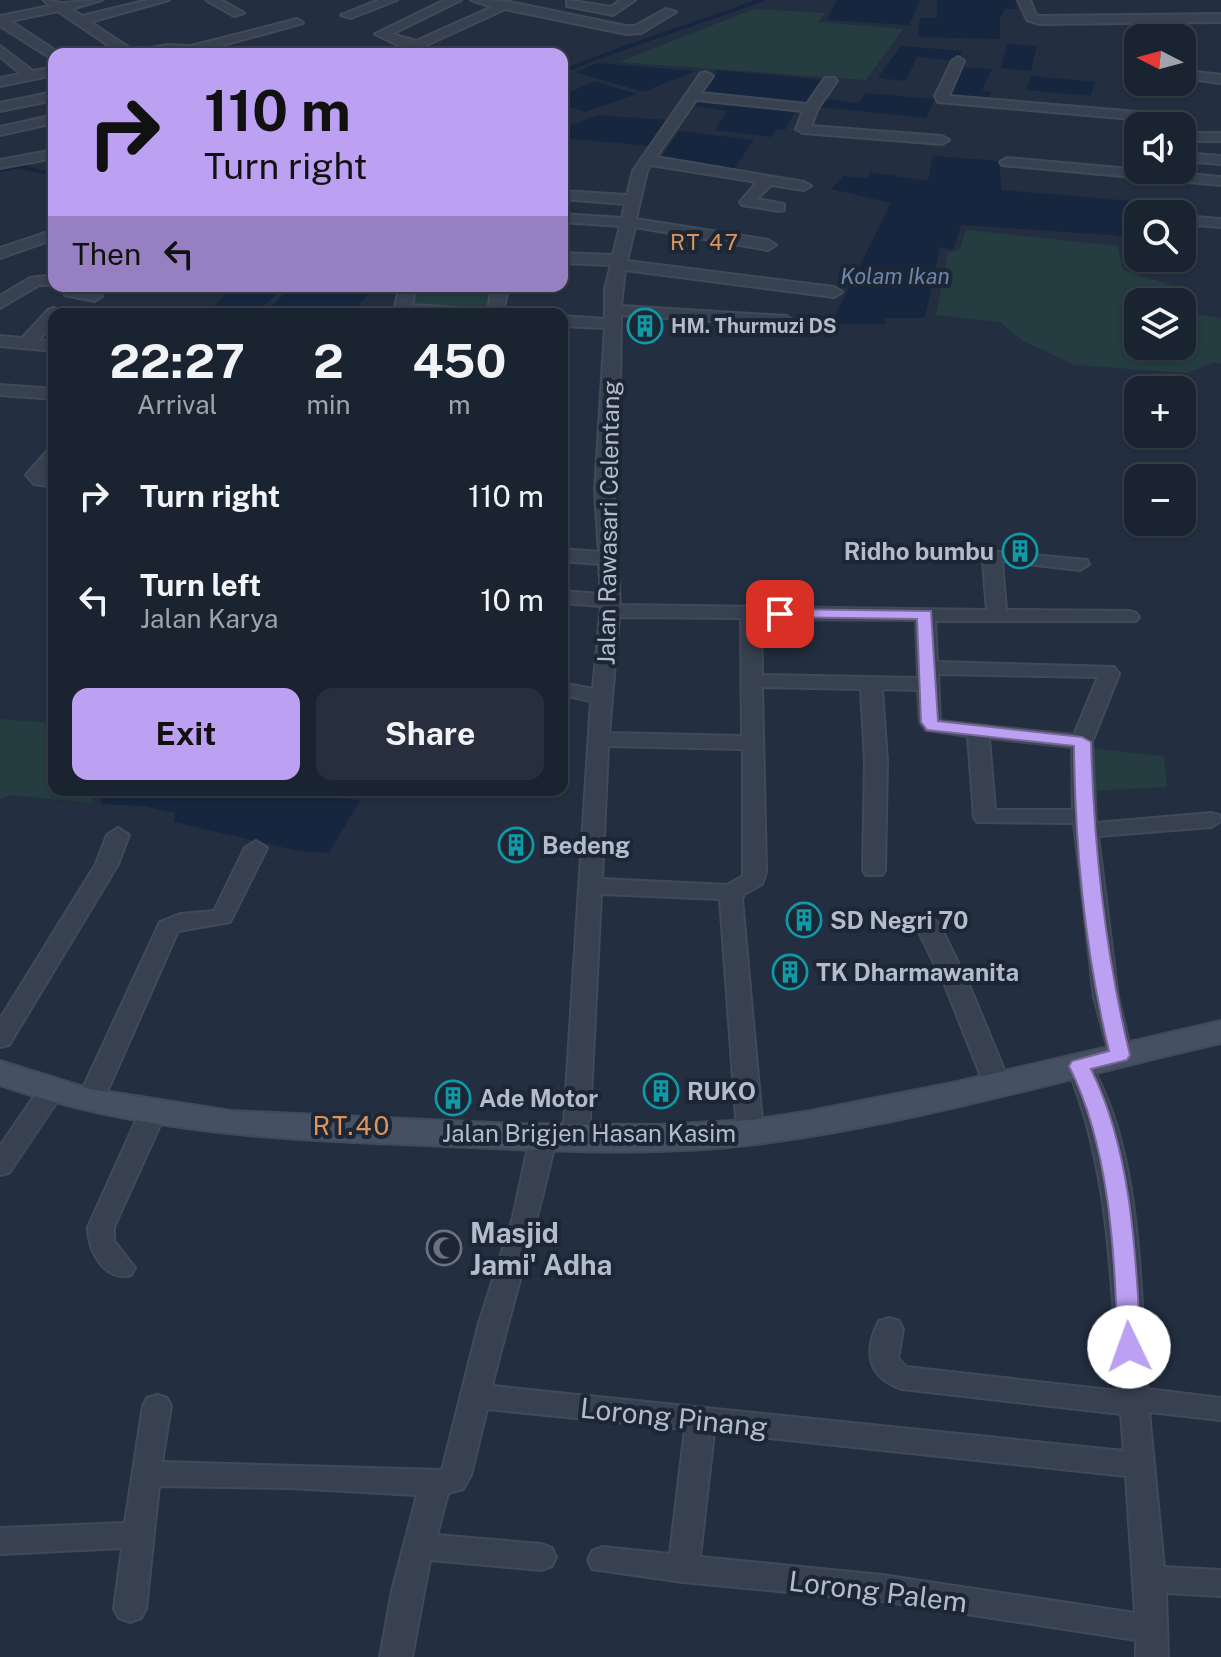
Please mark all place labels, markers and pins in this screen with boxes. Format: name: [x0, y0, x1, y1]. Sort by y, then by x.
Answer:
building icon: HM. Thurmuzi DS: [626, 307, 664, 345]
place label: HM. Thurmuzi DS: [671, 314, 837, 338]
building icon: Ridho bumbu: [1001, 532, 1039, 570]
place label: Ridho bumbu: [844, 537, 994, 565]
pin: [746, 580, 814, 648]
building icon: Bedeng: [497, 826, 535, 864]
place label: Bedeng: [542, 831, 630, 859]
building icon: SD Negri 70: [785, 901, 823, 939]
place label: SD Negri 70: [830, 906, 968, 934]
building icon: TK Dharmawanita: [771, 953, 809, 991]
place label: TK Dharmawanita: [816, 958, 1019, 986]
building icon: RUKO: [642, 1072, 680, 1110]
place label: RUKO: [687, 1077, 756, 1105]
building icon: Ade Motor: [434, 1079, 472, 1117]
place label: Ade Motor: [479, 1084, 598, 1112]
place label: Masjid Jami' Adha: [470, 1216, 612, 1281]
mosque icon: Masjid Jami' Adha: [425, 1229, 463, 1267]

